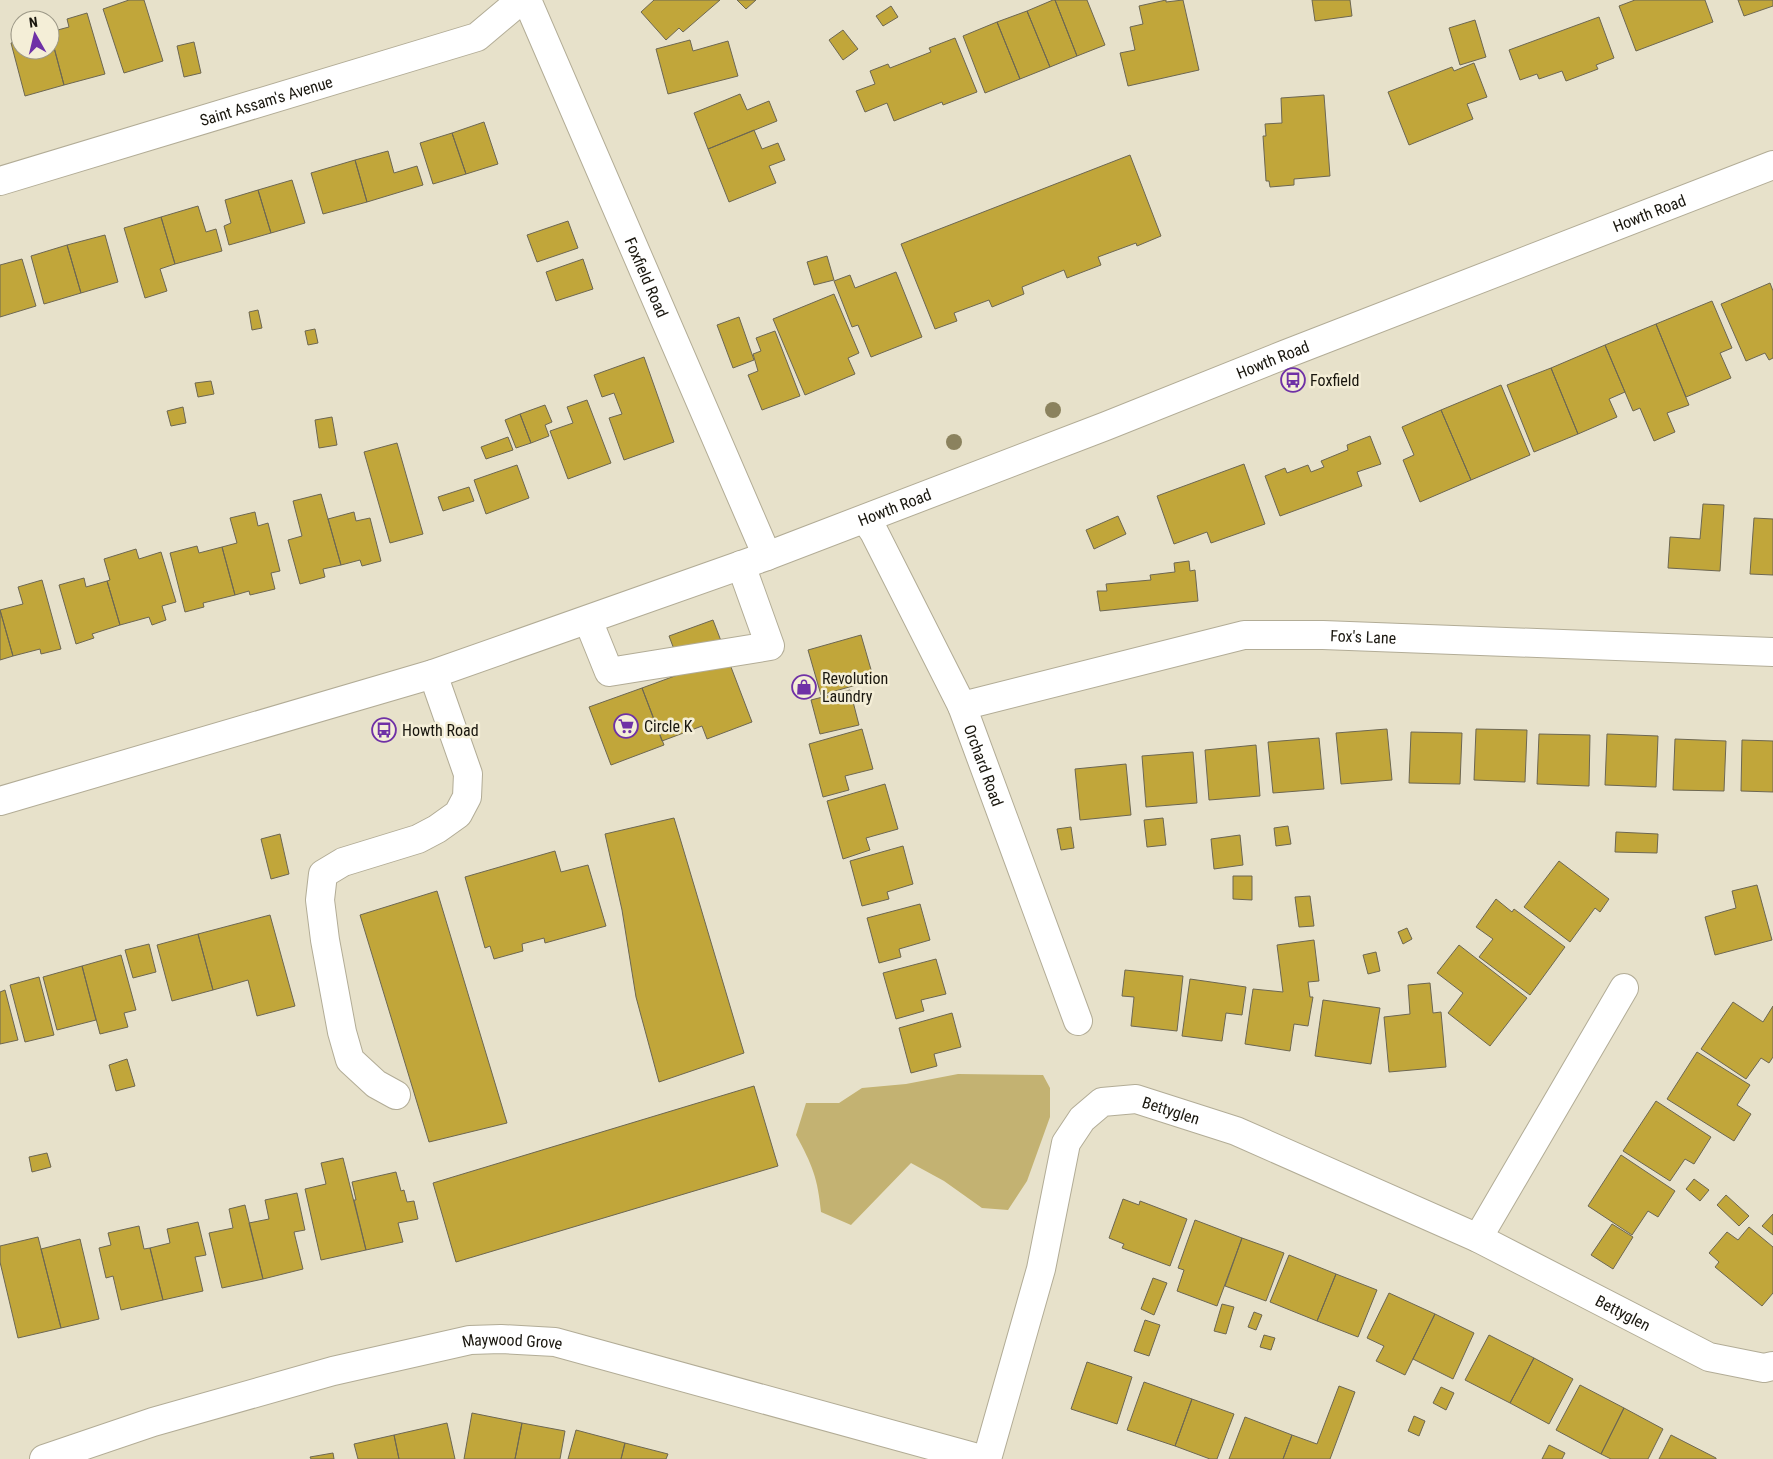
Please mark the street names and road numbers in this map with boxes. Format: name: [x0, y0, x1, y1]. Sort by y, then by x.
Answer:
street label: Saint Assam's Avenue: [197, 72, 335, 130]
street label: Howth Road: [1610, 190, 1688, 236]
street label: Foxfield Road: [621, 234, 672, 320]
street label: Howth Road: [1234, 336, 1312, 382]
street label: Howth Road: [855, 485, 934, 530]
street label: Fox's Lane: [1330, 626, 1397, 647]
street label: Orchard Road: [960, 722, 1008, 809]
street label: Bettyglen: [1140, 1092, 1202, 1128]
street label: Bettyglen: [1592, 1291, 1654, 1335]
street label: Maywood Grove: [460, 1329, 565, 1353]

